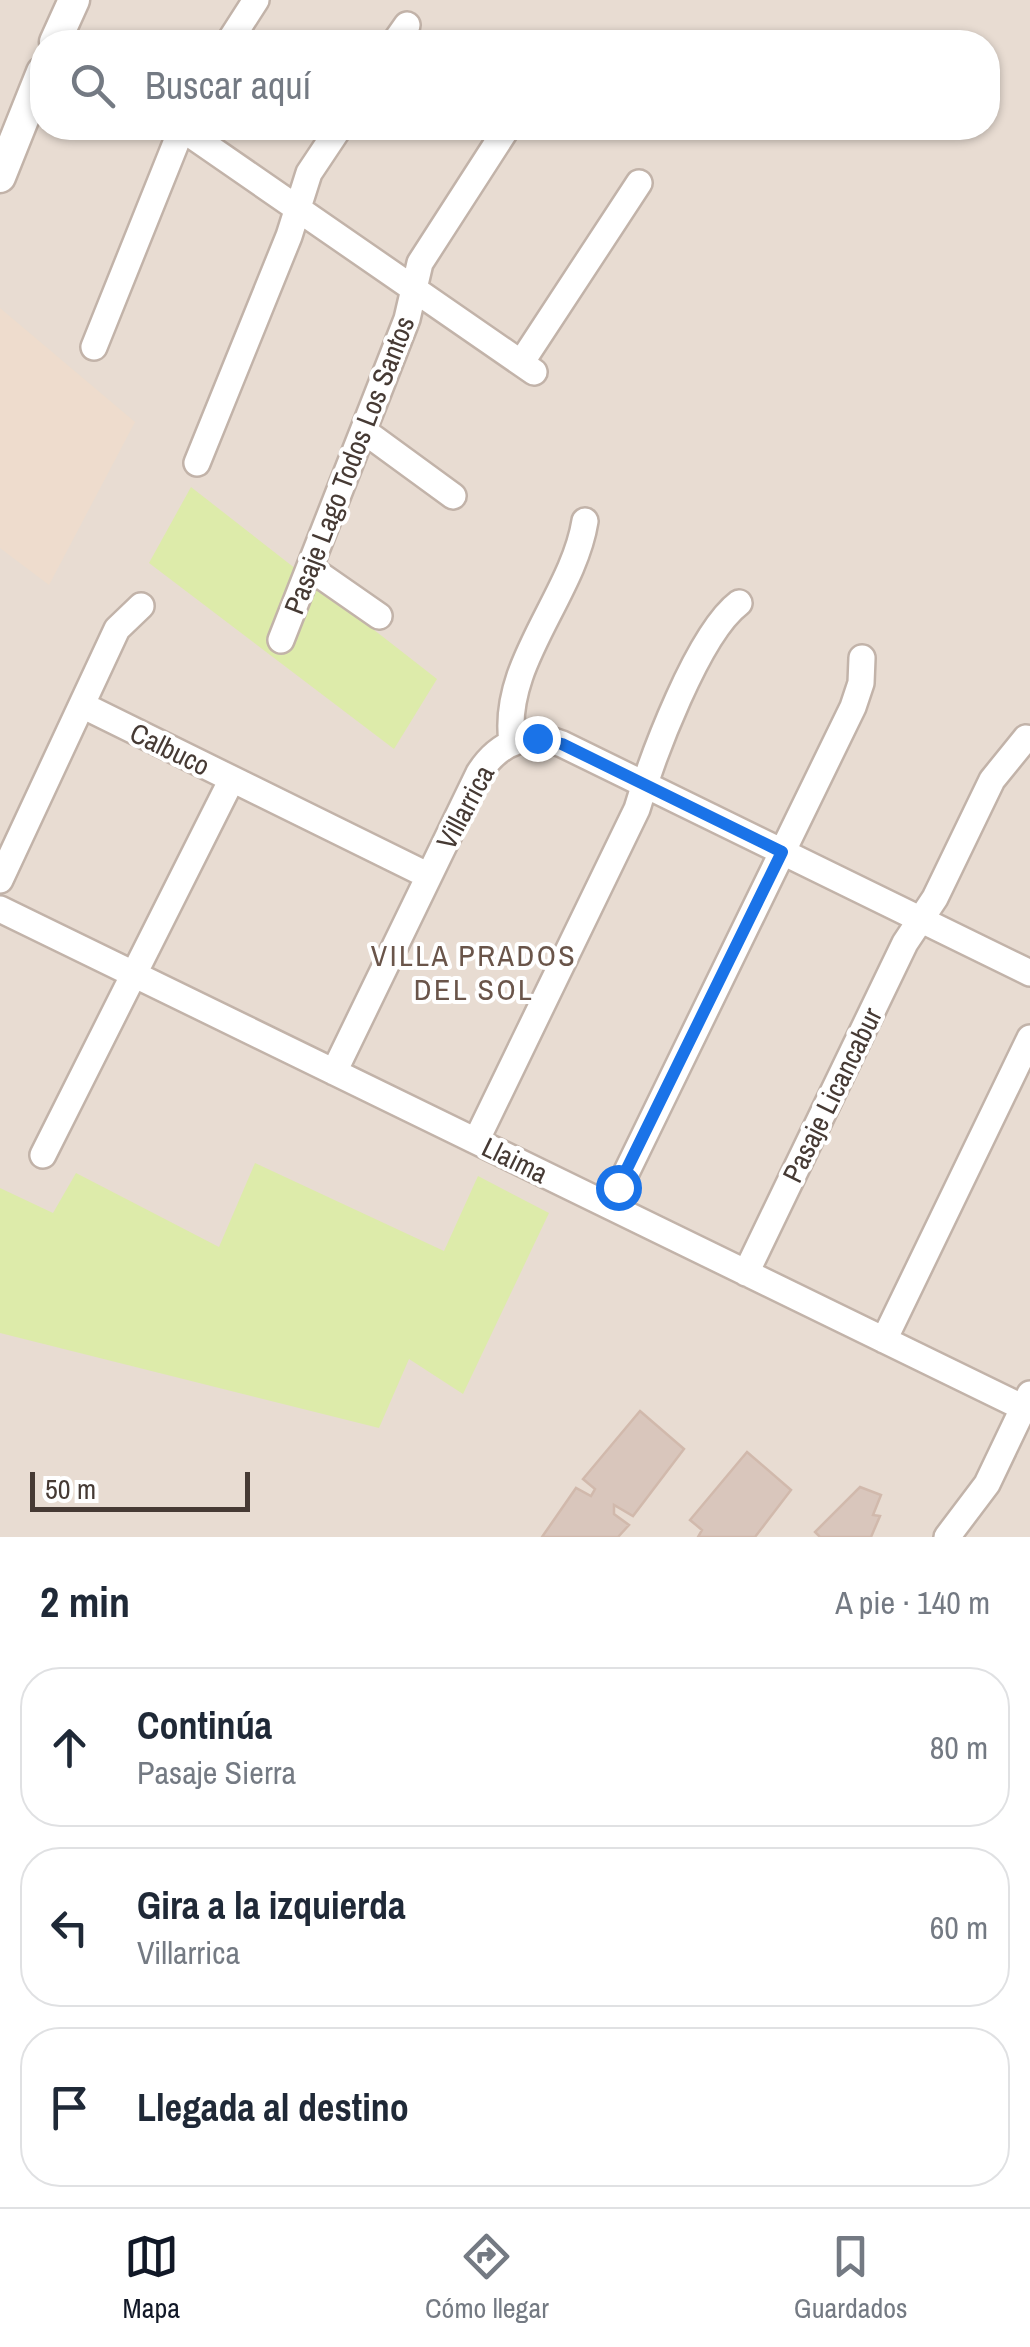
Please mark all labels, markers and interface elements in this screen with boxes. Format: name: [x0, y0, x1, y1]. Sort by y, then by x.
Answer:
search box: [30, 30, 1000, 140]
icon: search: [65, 58, 120, 113]
text: Buscar aquí: [145, 60, 311, 111]
street label: Pasaje Lago Todos Los Santos: [275, 311, 423, 619]
street label: Calbuco: [124, 713, 216, 785]
route end: [515, 716, 561, 762]
street label: Villarrica: [427, 758, 503, 856]
district label: VILLA PRADOS DEL SOL: [371, 935, 577, 1009]
street label: Pasaje Licancabur: [773, 1001, 891, 1189]
street label: Llaima: [476, 1128, 554, 1192]
route start: [596, 1165, 642, 1211]
scale bar: [30, 1467, 250, 1512]
text: 50 m: [45, 1470, 96, 1508]
text: 2 min: [40, 1574, 130, 1630]
text: A pie · 140 m: [835, 1581, 990, 1624]
text: Continúa: [137, 1700, 272, 1751]
icon: ahead: [42, 1720, 97, 1775]
text: 80 m: [930, 1726, 988, 1769]
text: Pasaje Sierra: [137, 1751, 296, 1794]
text: Gira a la izquierda: [137, 1880, 405, 1931]
icon: left: [42, 1900, 97, 1955]
text: 60 m: [930, 1906, 988, 1949]
text: Villarrica: [137, 1931, 240, 1974]
icon: arrive: [42, 2080, 97, 2135]
text: Llegada al destino: [137, 2082, 409, 2133]
tab: Mapa: [123, 2229, 180, 2327]
tab: Cómo llegar: [425, 2229, 549, 2327]
tab: Guardados: [794, 2229, 907, 2327]

